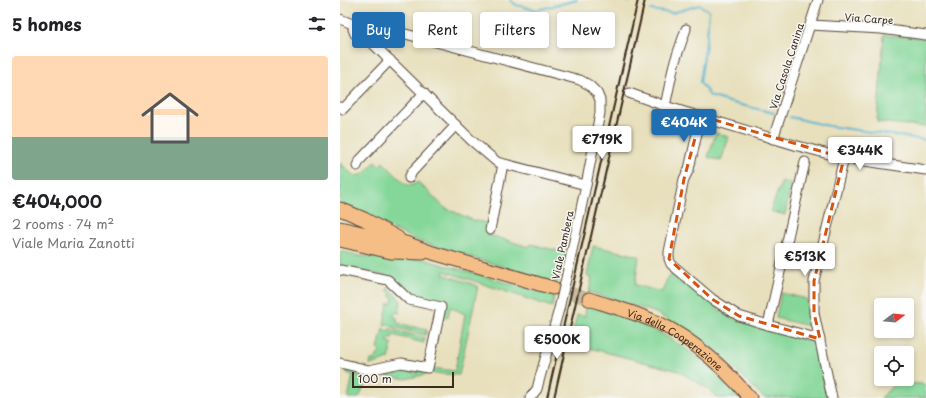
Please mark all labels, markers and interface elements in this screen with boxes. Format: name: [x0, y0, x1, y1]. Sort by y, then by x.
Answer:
street label: Via Carpe: [844, 9, 894, 27]
text: 5 homes: [12, 11, 82, 37]
chip: Buy: [352, 12, 405, 48]
chip: Rent: [413, 12, 472, 48]
chip: Filters: [480, 12, 549, 48]
chip: New: [557, 12, 615, 48]
icon: filters: [306, 13, 328, 35]
street label: Via Casola Canina: [765, 20, 807, 111]
icon: home: [134, 82, 206, 154]
pin: €404K: [656, 109, 712, 143]
text: €404K: [660, 112, 708, 131]
pin: €719K: [574, 126, 630, 160]
text: €719K: [581, 129, 623, 148]
pin: €344K: [832, 137, 888, 171]
text: €344K: [837, 140, 883, 159]
text: €404,000: [12, 188, 102, 214]
street label: Viale Pambera: [547, 208, 577, 281]
text: 2 rooms · 74 m²: [12, 214, 114, 233]
text: Viale Maria Zanotti: [12, 233, 135, 252]
pin: €513K: [777, 243, 833, 277]
text: €513K: [784, 246, 826, 265]
north arrow: [874, 298, 914, 338]
map controls: [874, 298, 914, 386]
street label: Via della Cooperazione: [625, 304, 727, 374]
pin: €500K: [529, 326, 585, 360]
text: €500K: [534, 329, 581, 348]
button: locate: [874, 346, 914, 386]
scale bar: [352, 370, 454, 389]
text: 100 m: [358, 370, 392, 387]

